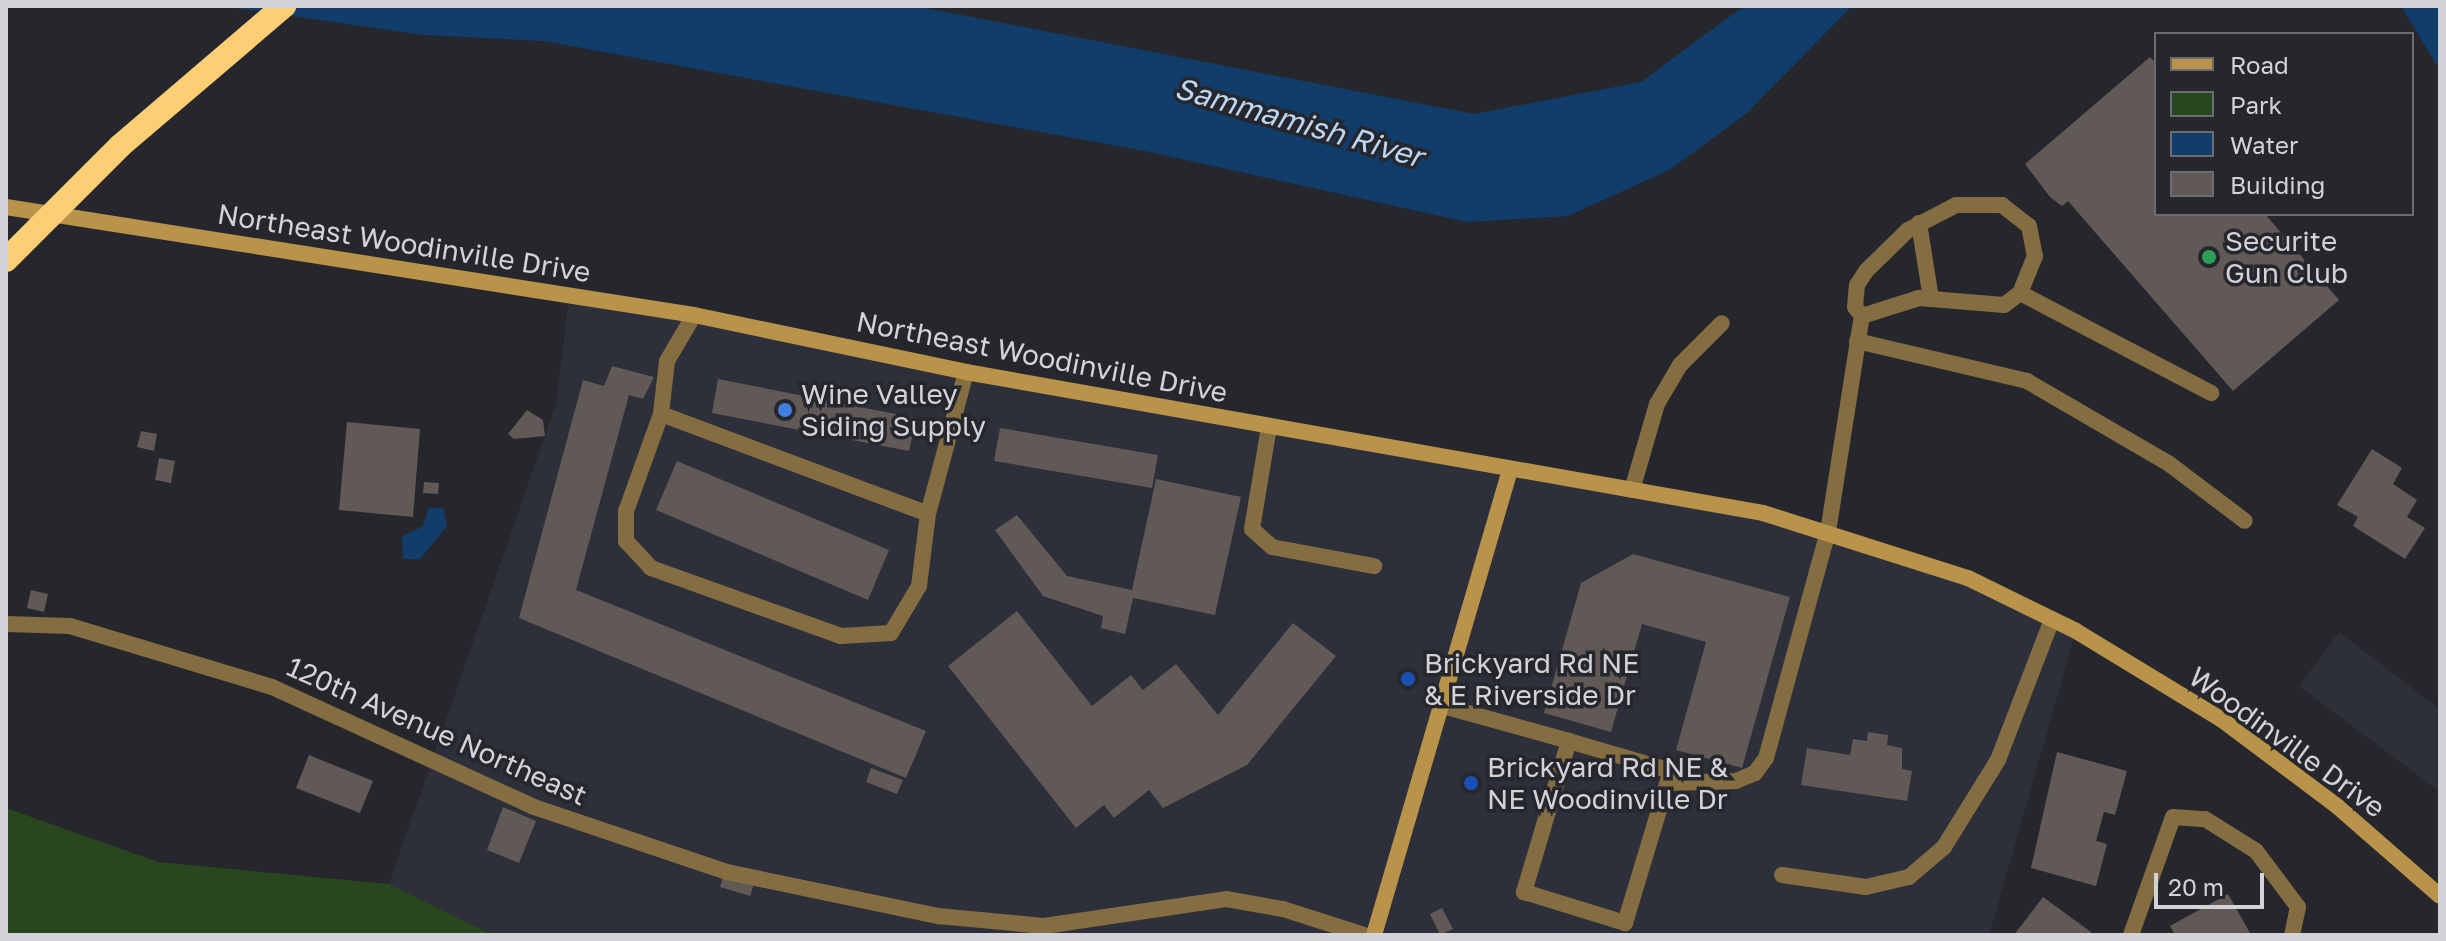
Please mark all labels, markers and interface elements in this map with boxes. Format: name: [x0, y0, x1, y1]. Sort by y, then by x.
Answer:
legend: [2154, 32, 2414, 216]
text: Road: [2230, 50, 2289, 79]
water label: Sammamish River: [1171, 69, 1427, 175]
text: Park: [2230, 90, 2282, 119]
text: Water: [2230, 130, 2298, 159]
text: Building: [2230, 170, 2325, 199]
street label: Northeast Woodinville Drive: [215, 197, 593, 289]
place label: Securite Gun Club: [2225, 224, 2348, 290]
marker: Securite Gun Club: [2200, 248, 2218, 266]
street label: Northeast Woodinville Drive: [854, 305, 1230, 409]
place label: Wine Valley Siding Supply: [801, 377, 986, 443]
marker: Wine Valley Siding Supply: [776, 401, 794, 419]
place label: Brickyard Rd NE & E Riverside Dr: [1424, 646, 1639, 712]
street label: 120th Avenue Northeast: [282, 650, 592, 812]
street label: Woodinville Drive: [2182, 660, 2392, 824]
marker: Brickyard Rd NE & E Riverside Dr: [1399, 670, 1417, 688]
place label: Brickyard Rd NE & NE Woodinville Dr: [1487, 750, 1728, 816]
marker: Brickyard Rd NE & NE Woodinville Dr: [1462, 774, 1480, 792]
scale bar: [2158, 857, 2268, 907]
text: 20 m: [2168, 872, 2224, 901]

